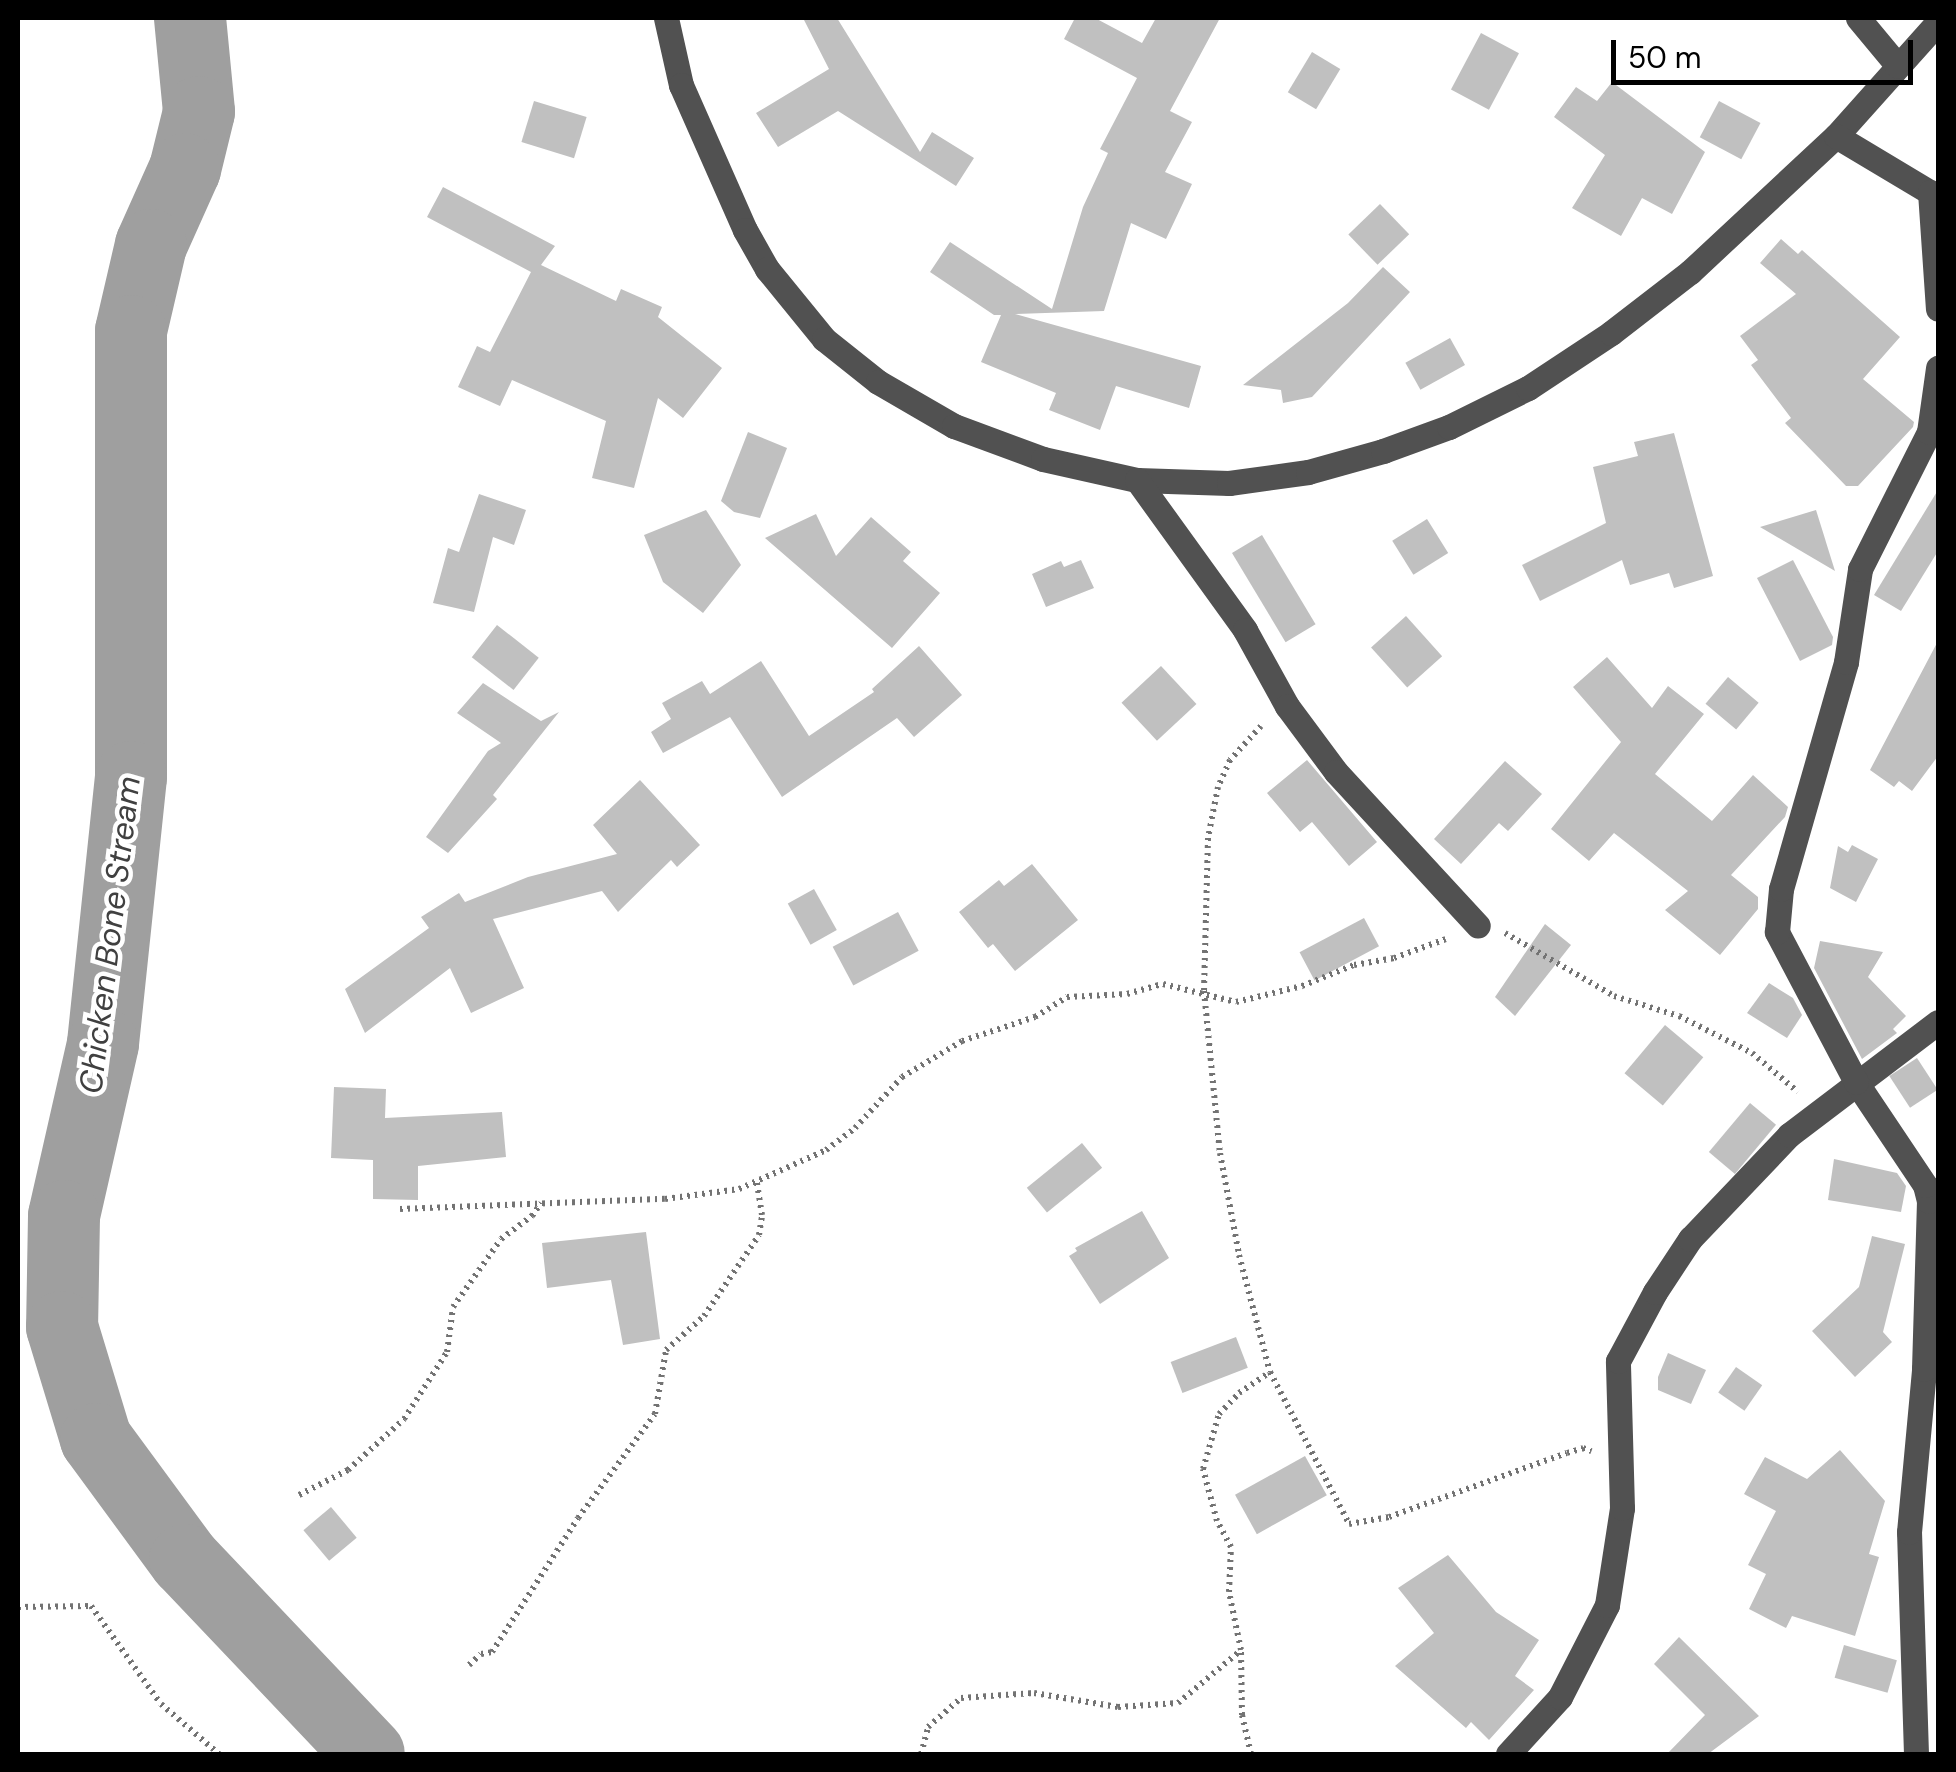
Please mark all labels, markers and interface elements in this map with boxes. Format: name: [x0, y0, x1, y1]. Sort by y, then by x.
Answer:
scale bar: [1616, 20, 1918, 82]
text: 50 m: [1628, 38, 1702, 77]
water label: Chicken Bone Stream: [71, 774, 149, 1096]

